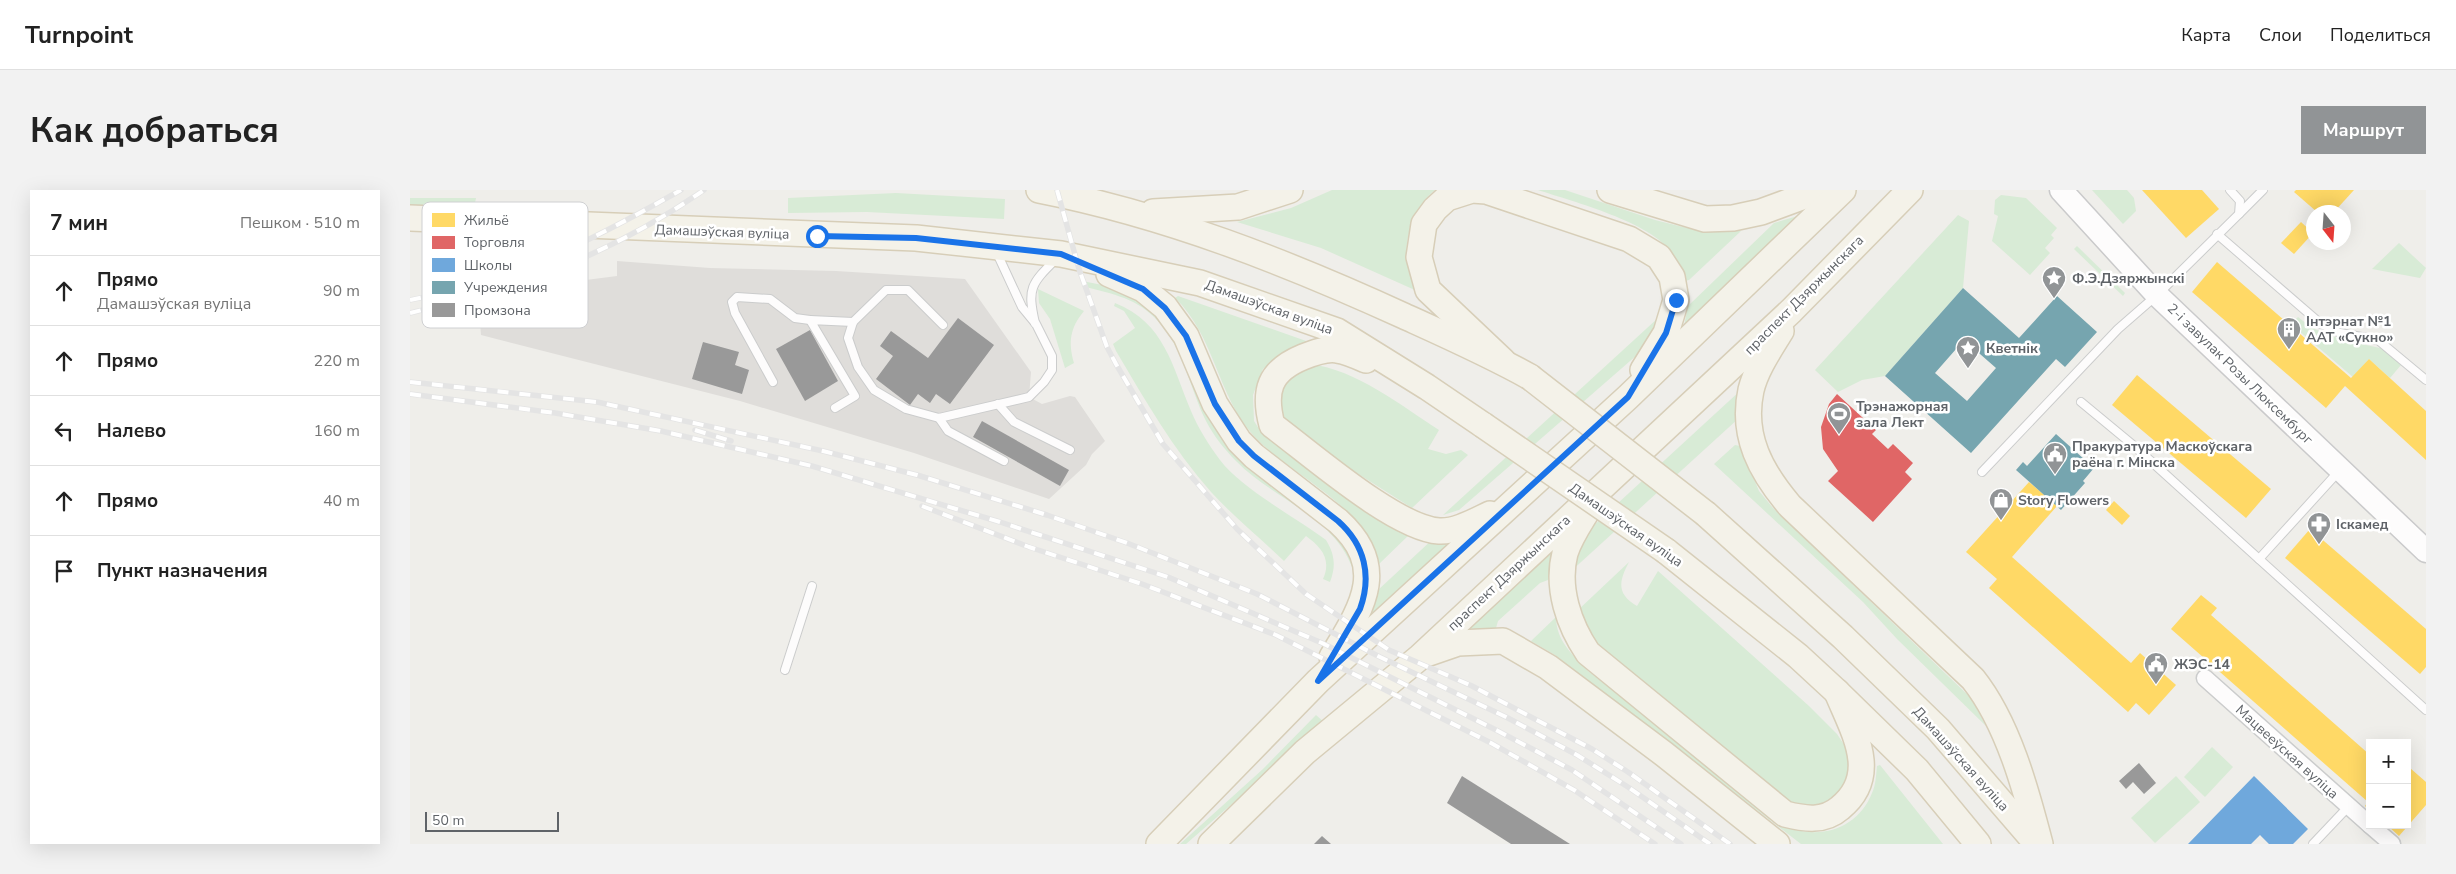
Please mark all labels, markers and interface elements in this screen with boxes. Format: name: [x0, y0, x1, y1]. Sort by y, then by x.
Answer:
text: Turnpoint: [25, 19, 133, 51]
text: Карта: [2181, 23, 2231, 47]
text: Слои: [2259, 23, 2302, 47]
text: Поделиться: [2330, 23, 2431, 47]
button: Маршрут: [2301, 106, 2426, 154]
text: Как добраться: [30, 107, 279, 154]
legend: [422, 202, 588, 328]
north arrow: [2306, 205, 2351, 250]
text: 7 мин: [50, 209, 108, 237]
text: Жильё: [464, 211, 509, 230]
text: Пешком · 510 m: [240, 212, 360, 234]
street label: Дамашэўская вуліца: [654, 220, 790, 244]
route start: [806, 225, 829, 248]
street label: праспект Дзяржынскага: [1740, 231, 1868, 359]
text: Торговля: [464, 233, 525, 252]
text: Школы: [464, 256, 512, 275]
place icon: Ф.Э.Дзяржынскі: [2041, 265, 2067, 299]
text: Прямо: [97, 267, 158, 293]
place label: Ф.Э.Дзяржынскі: [2072, 269, 2185, 288]
street label: Дамашэўская вуліца: [1202, 275, 1336, 339]
icon: ahead: [50, 277, 78, 305]
text: Учреждения: [463, 278, 547, 297]
text: 90 m: [323, 280, 360, 302]
route end: [1665, 289, 1688, 312]
text: Дамашэўская вуліца: [97, 293, 251, 315]
street label: 2-і завулак Розы Люксембург: [2163, 299, 2317, 449]
text: Промзона: [464, 301, 531, 320]
place label: Інтэрнат №1 ААТ «Сукно»: [2306, 312, 2394, 347]
building icon: Інтэрнат №1 ААТ «Сукно»: [2276, 316, 2302, 350]
place icon: Кветнік: [1955, 335, 1981, 369]
place label: Кветнік: [1986, 339, 2038, 358]
icon: ahead: [50, 347, 78, 375]
text: Прямо: [97, 348, 158, 374]
text: 220 m: [313, 350, 360, 372]
place label: Трэнажорная зала Лект: [1856, 397, 1948, 432]
sports icon: Трэнажорная зала Лект: [1826, 401, 1852, 435]
icon: left: [50, 417, 78, 445]
text: Налево: [97, 418, 166, 444]
text: 160 m: [313, 420, 360, 442]
place label: Пракуратура Маскоўскага раёна г. Мінска: [2072, 437, 2252, 472]
public building icon: Пракуратура Маскоўскага раёна г. Мінска: [2042, 441, 2068, 475]
street label: Дамашэўская вуліца: [1565, 478, 1687, 572]
icon: ahead: [50, 487, 78, 515]
shop icon: Story Flowers: [1988, 487, 2014, 521]
text: Прямо: [97, 488, 158, 514]
text: 40 m: [323, 490, 360, 512]
place label: Story Flowers: [2018, 491, 2109, 510]
street label: праспект Дзяржынскага: [1443, 511, 1575, 635]
pharmacy icon: Іскамед: [2306, 511, 2332, 545]
place label: Іскамед: [2336, 515, 2389, 534]
icon: arrive: [50, 557, 78, 585]
text: Пункт назначения: [97, 558, 268, 584]
public building icon: ЖЭС-14: [2143, 651, 2169, 685]
place label: ЖЭС-14: [2174, 655, 2231, 674]
street label: Мацвееўская вуліца: [2231, 701, 2343, 803]
street label: Дамашэўская вуліца: [1909, 702, 2013, 816]
map controls: [2366, 739, 2411, 829]
button: +: [2366, 739, 2411, 784]
button: −: [2366, 784, 2411, 829]
scale bar: [425, 809, 559, 832]
text: 50 m: [432, 811, 464, 830]

